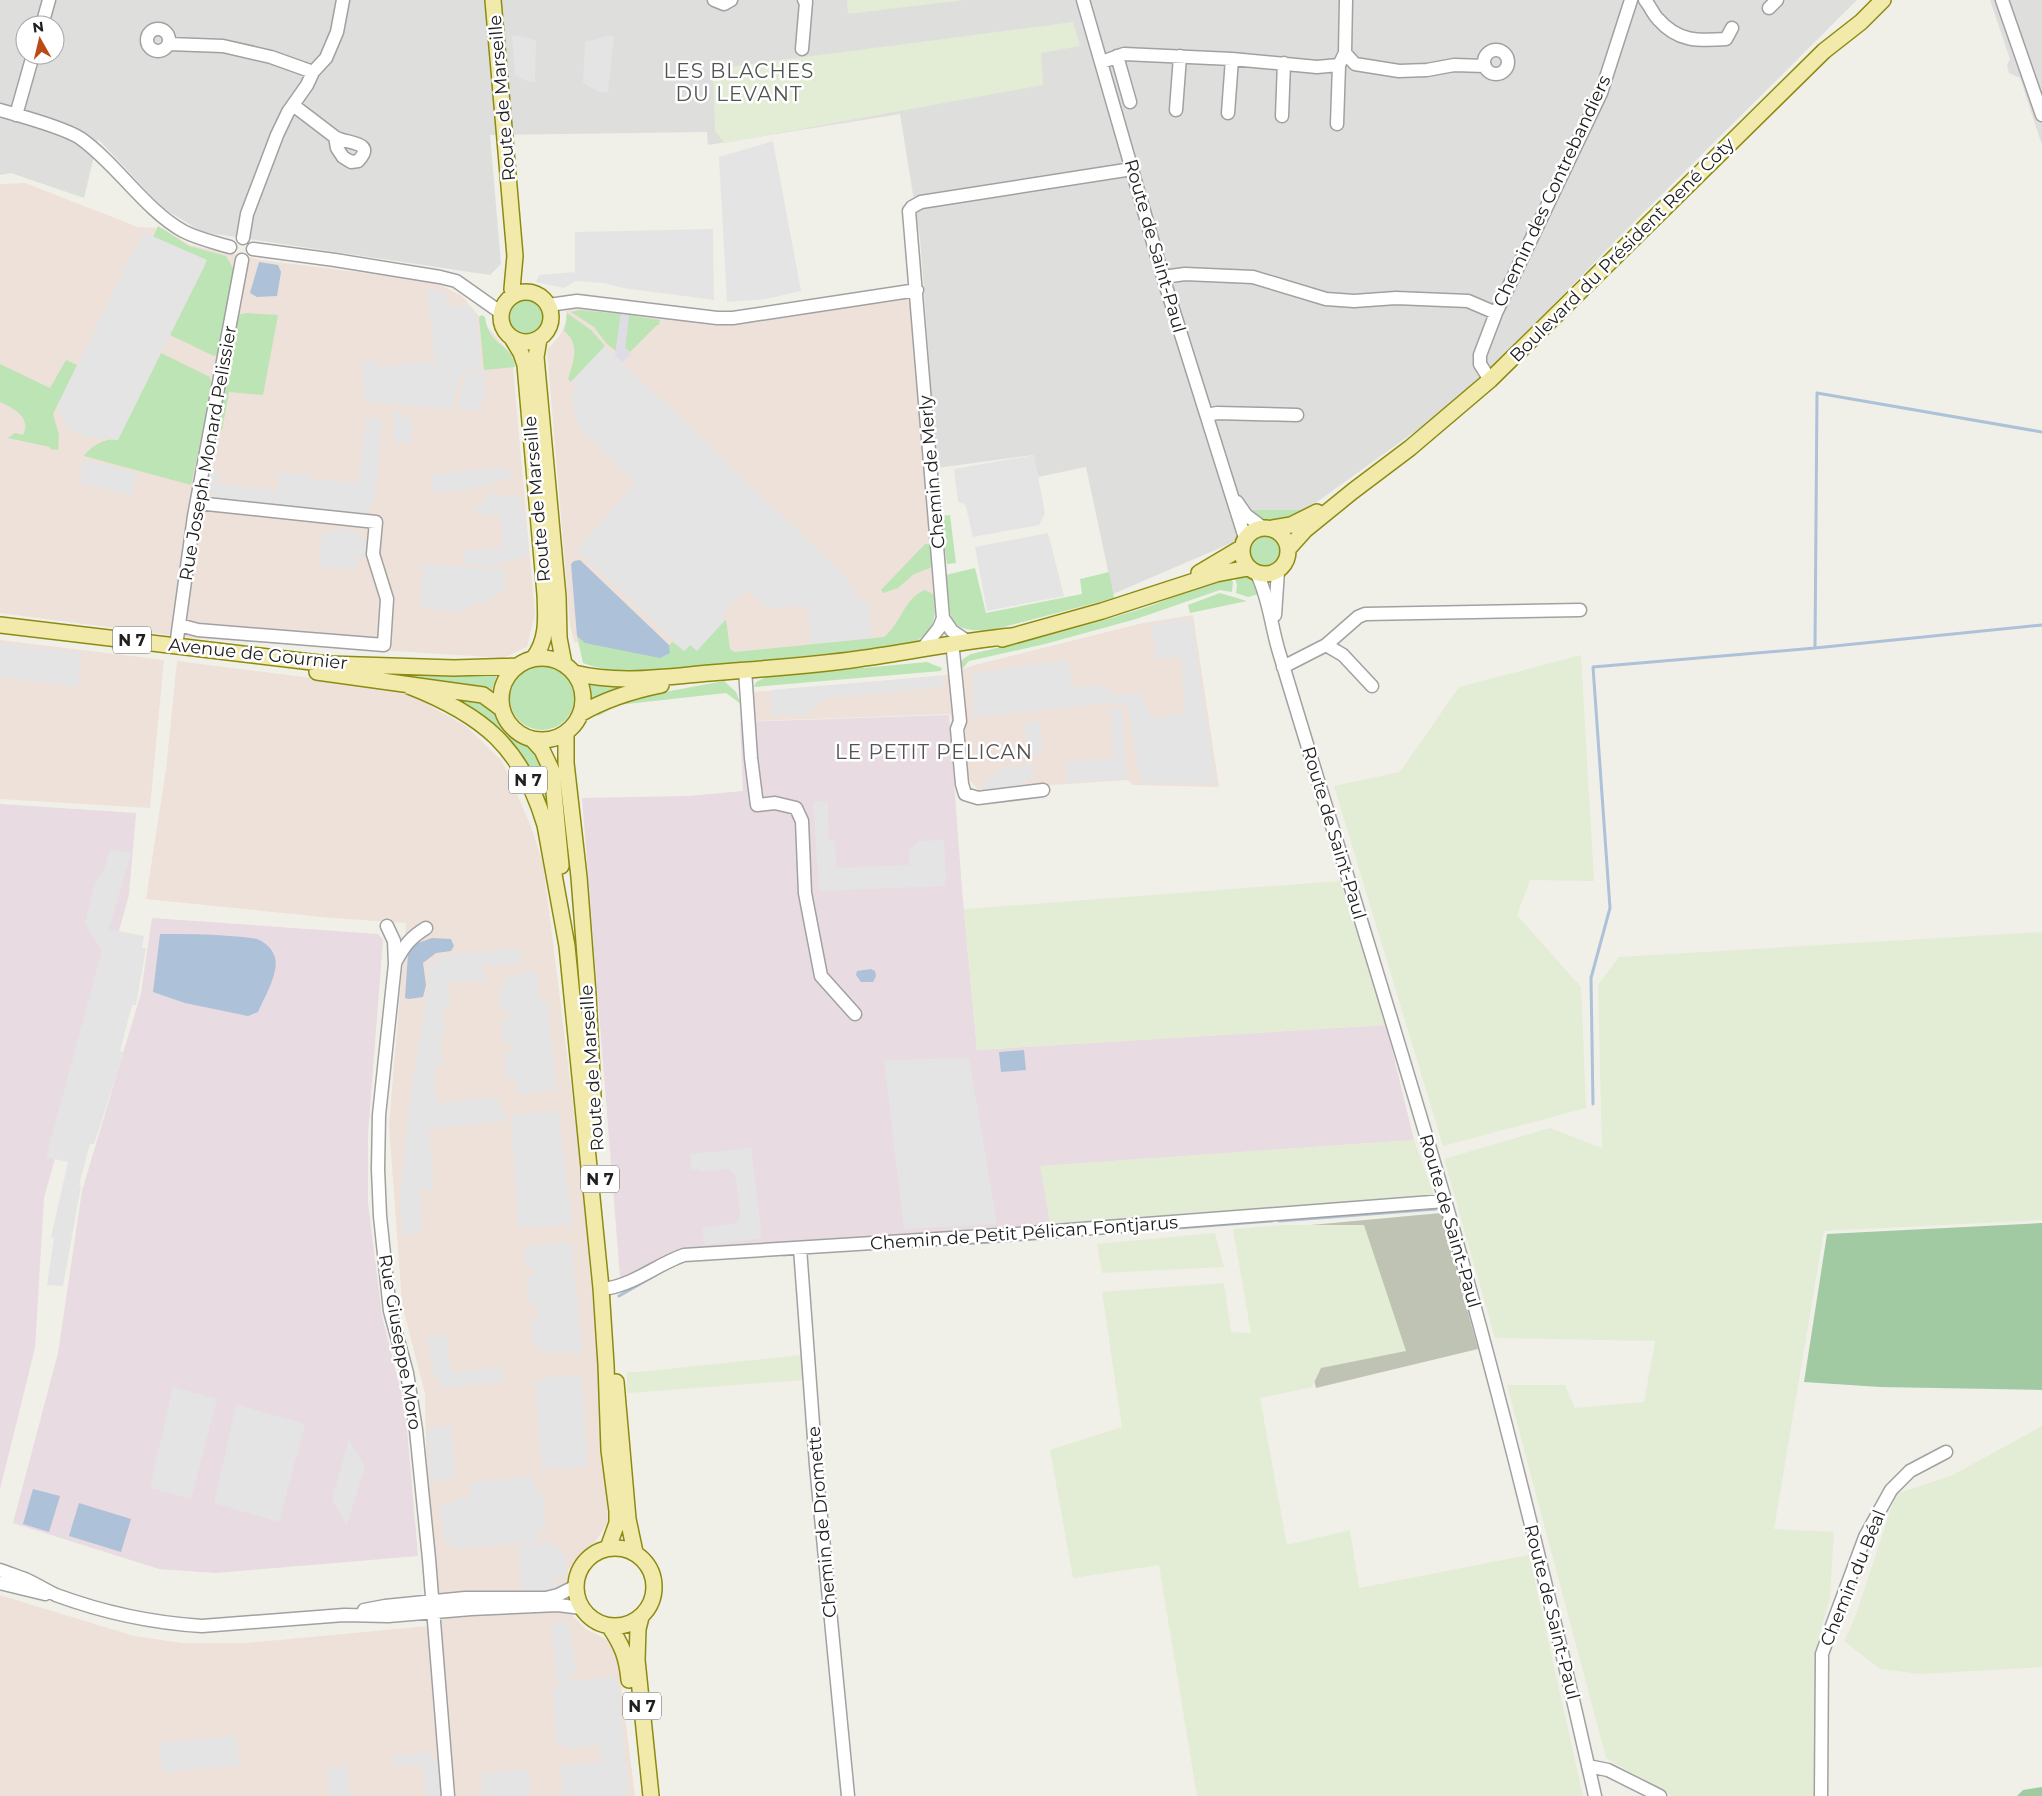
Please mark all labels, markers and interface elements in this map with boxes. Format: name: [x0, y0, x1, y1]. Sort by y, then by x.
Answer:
street label: Route de Marseille: [484, 14, 520, 182]
north arrow: [15, 15, 65, 65]
text: N: [31, 17, 45, 37]
district label: LES BLACHES DU LEVANT: [664, 59, 814, 106]
street label: Chemin des Contrebandiers: [1489, 72, 1616, 310]
street label: Boulevard du Président René Coty: [1505, 133, 1739, 367]
street label: Route de Saint-Paul: [1120, 157, 1190, 335]
street label: Rue Joseph Monard Pelissier: [175, 324, 241, 582]
street label: Chemin de Merly: [914, 394, 950, 550]
street label: Route de Marseille: [519, 415, 555, 583]
road number: N 7: [113, 626, 151, 654]
street label: Avenue de Gournier: [167, 634, 349, 674]
district label: LE PETIT PELICAN: [835, 740, 1033, 764]
street label: Route de Saint-Paul: [1297, 744, 1371, 922]
road number: N 7: [509, 766, 547, 794]
street label: Route de Marseille: [575, 984, 609, 1152]
street label: Route de Saint-Paul: [1415, 1132, 1485, 1310]
road number: N 7: [581, 1166, 619, 1192]
street label: Chemin de Petit Pélican Fontjarus: [869, 1211, 1179, 1255]
street label: Rue Giuseppe Moro: [374, 1252, 426, 1432]
street label: Chemin de Dromette: [803, 1425, 841, 1619]
street label: Chemin du Béal: [1816, 1507, 1890, 1649]
street label: Route de Saint-Paul: [1520, 1522, 1584, 1702]
road number: N 7: [623, 1692, 661, 1720]

